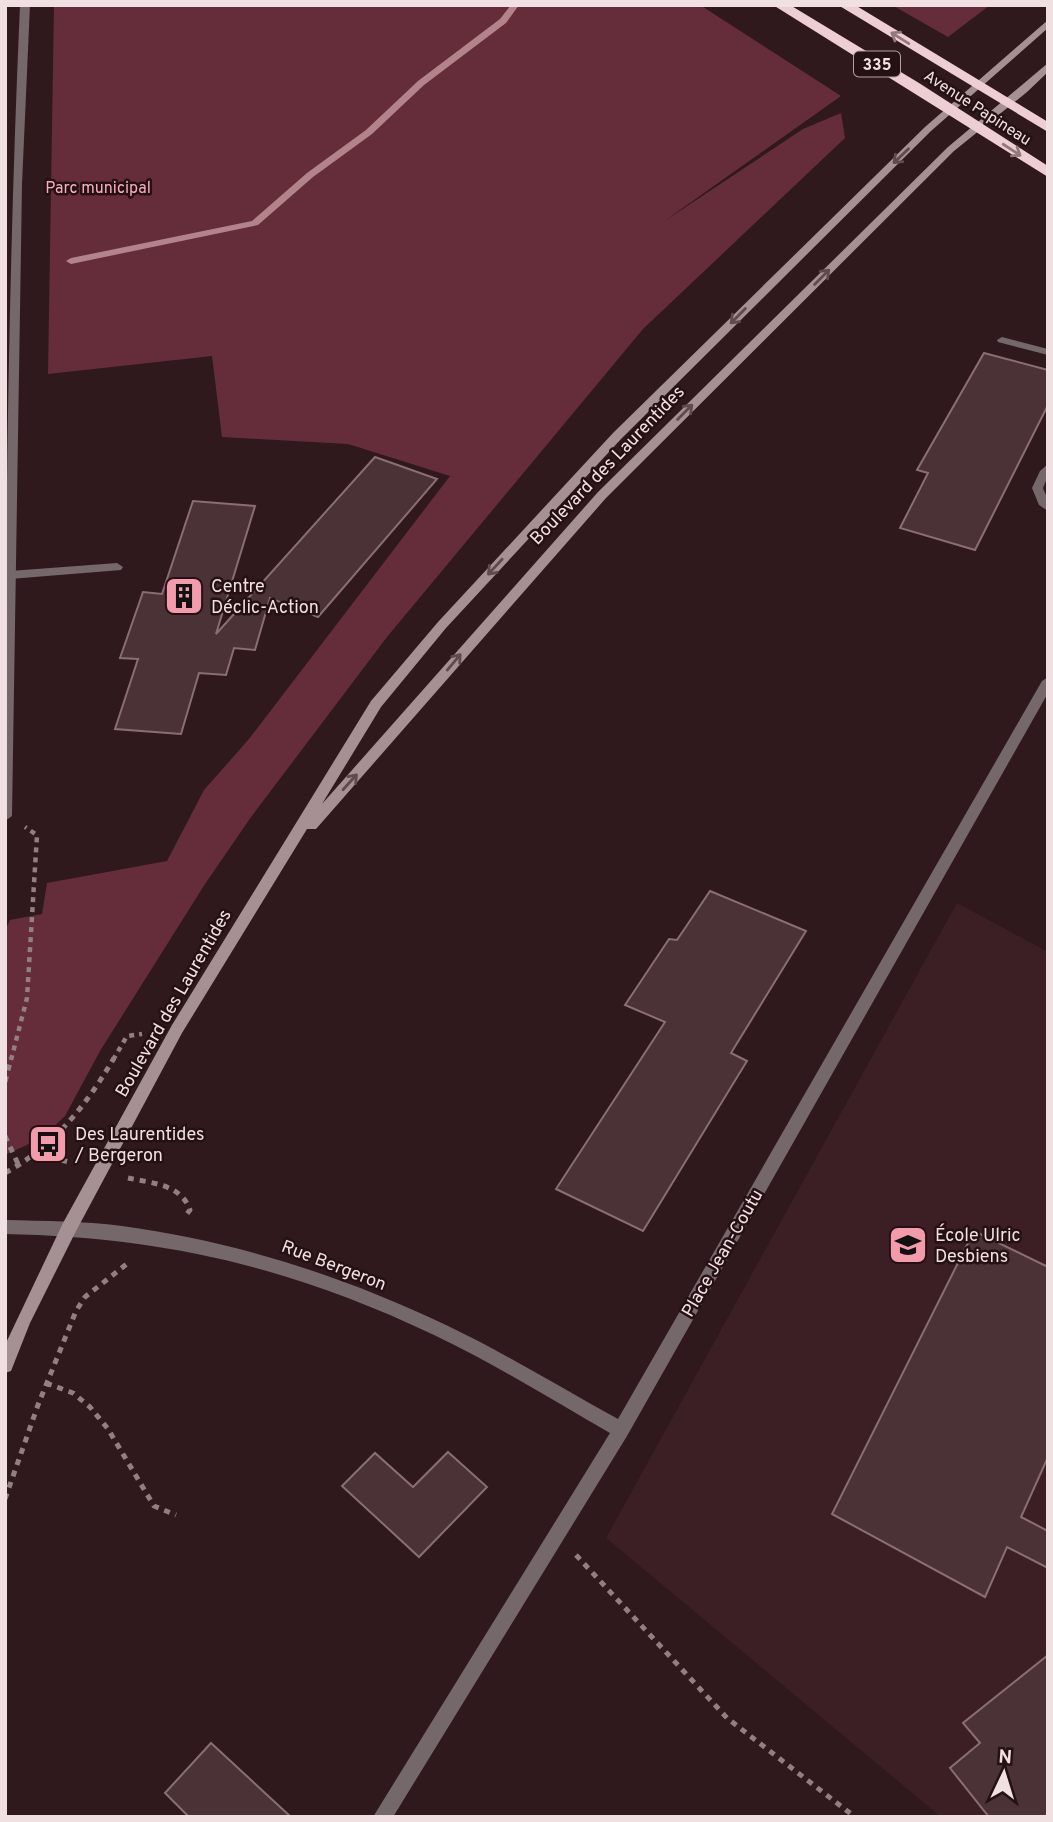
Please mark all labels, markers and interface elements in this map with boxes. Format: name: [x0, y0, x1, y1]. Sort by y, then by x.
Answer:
one-way arrow: [891, 31, 911, 45]
road number: 335: [854, 52, 900, 76]
street label: Avenue Papineau: [919, 67, 1034, 151]
one-way arrow: [1002, 143, 1022, 157]
one-way arrow: [892, 148, 909, 165]
park label: Parc municipal: [45, 179, 151, 199]
one-way arrow: [813, 269, 830, 286]
one-way arrow: [730, 307, 747, 324]
street label: Boulevard des Laurentides: [526, 381, 690, 551]
one-way arrow: [676, 403, 693, 420]
one-way arrow: [486, 558, 503, 575]
building icon: Centre Déclic-Action: [163, 575, 205, 617]
place label: Centre Déclic-Action: [211, 576, 319, 620]
one-way arrow: [446, 654, 461, 672]
one-way arrow: [341, 774, 358, 791]
street label: Boulevard des Laurentides: [111, 906, 238, 1102]
bus stop icon: Des Laurentides / Bergeron: [27, 1123, 69, 1165]
place label: Des Laurentides / Bergeron: [74, 1124, 204, 1168]
street label: Place Jean-Coutu: [677, 1186, 769, 1322]
place label: École Ulric Desbiens: [935, 1223, 1021, 1269]
school or university icon: École Ulric Desbiens: [887, 1224, 929, 1266]
street label: Rue Bergeron: [278, 1236, 389, 1297]
north arrow: [969, 1738, 1039, 1808]
text: N: [997, 1746, 1013, 1770]

